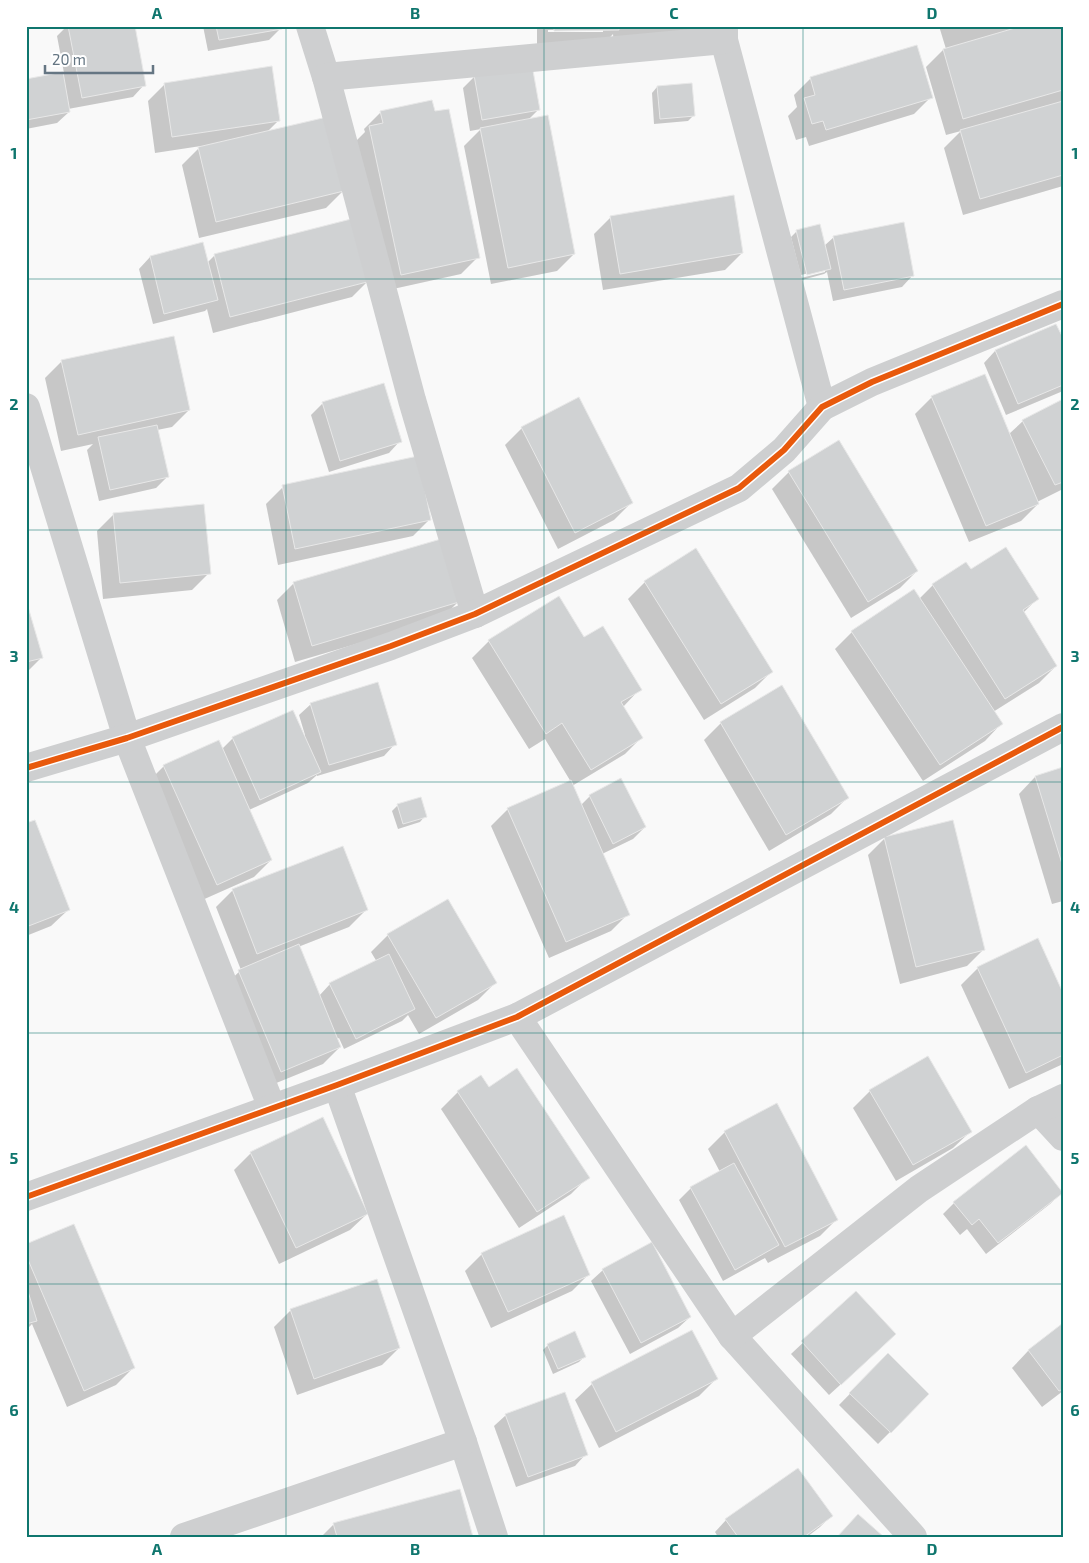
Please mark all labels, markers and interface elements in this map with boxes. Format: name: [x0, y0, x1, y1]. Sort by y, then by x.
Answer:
text: A: [152, 3, 163, 22]
text: B: [410, 3, 420, 22]
text: C: [669, 3, 679, 22]
text: D: [927, 3, 938, 22]
scale bar: [45, 42, 152, 74]
text: 20 m: [52, 50, 86, 68]
text: 1: [11, 143, 17, 162]
text: 1: [1072, 143, 1078, 162]
text: 2: [9, 394, 19, 413]
text: 2: [1070, 394, 1080, 413]
text: 3: [9, 646, 19, 665]
text: 3: [1070, 646, 1080, 665]
text: 4: [9, 897, 19, 916]
text: 4: [1070, 897, 1080, 916]
text: 5: [10, 1148, 19, 1167]
text: 5: [1071, 1148, 1080, 1167]
text: 6: [9, 1400, 19, 1419]
text: 6: [1070, 1400, 1080, 1419]
text: A: [152, 1539, 163, 1558]
text: B: [410, 1539, 420, 1558]
text: C: [669, 1539, 679, 1558]
text: D: [927, 1539, 938, 1558]

